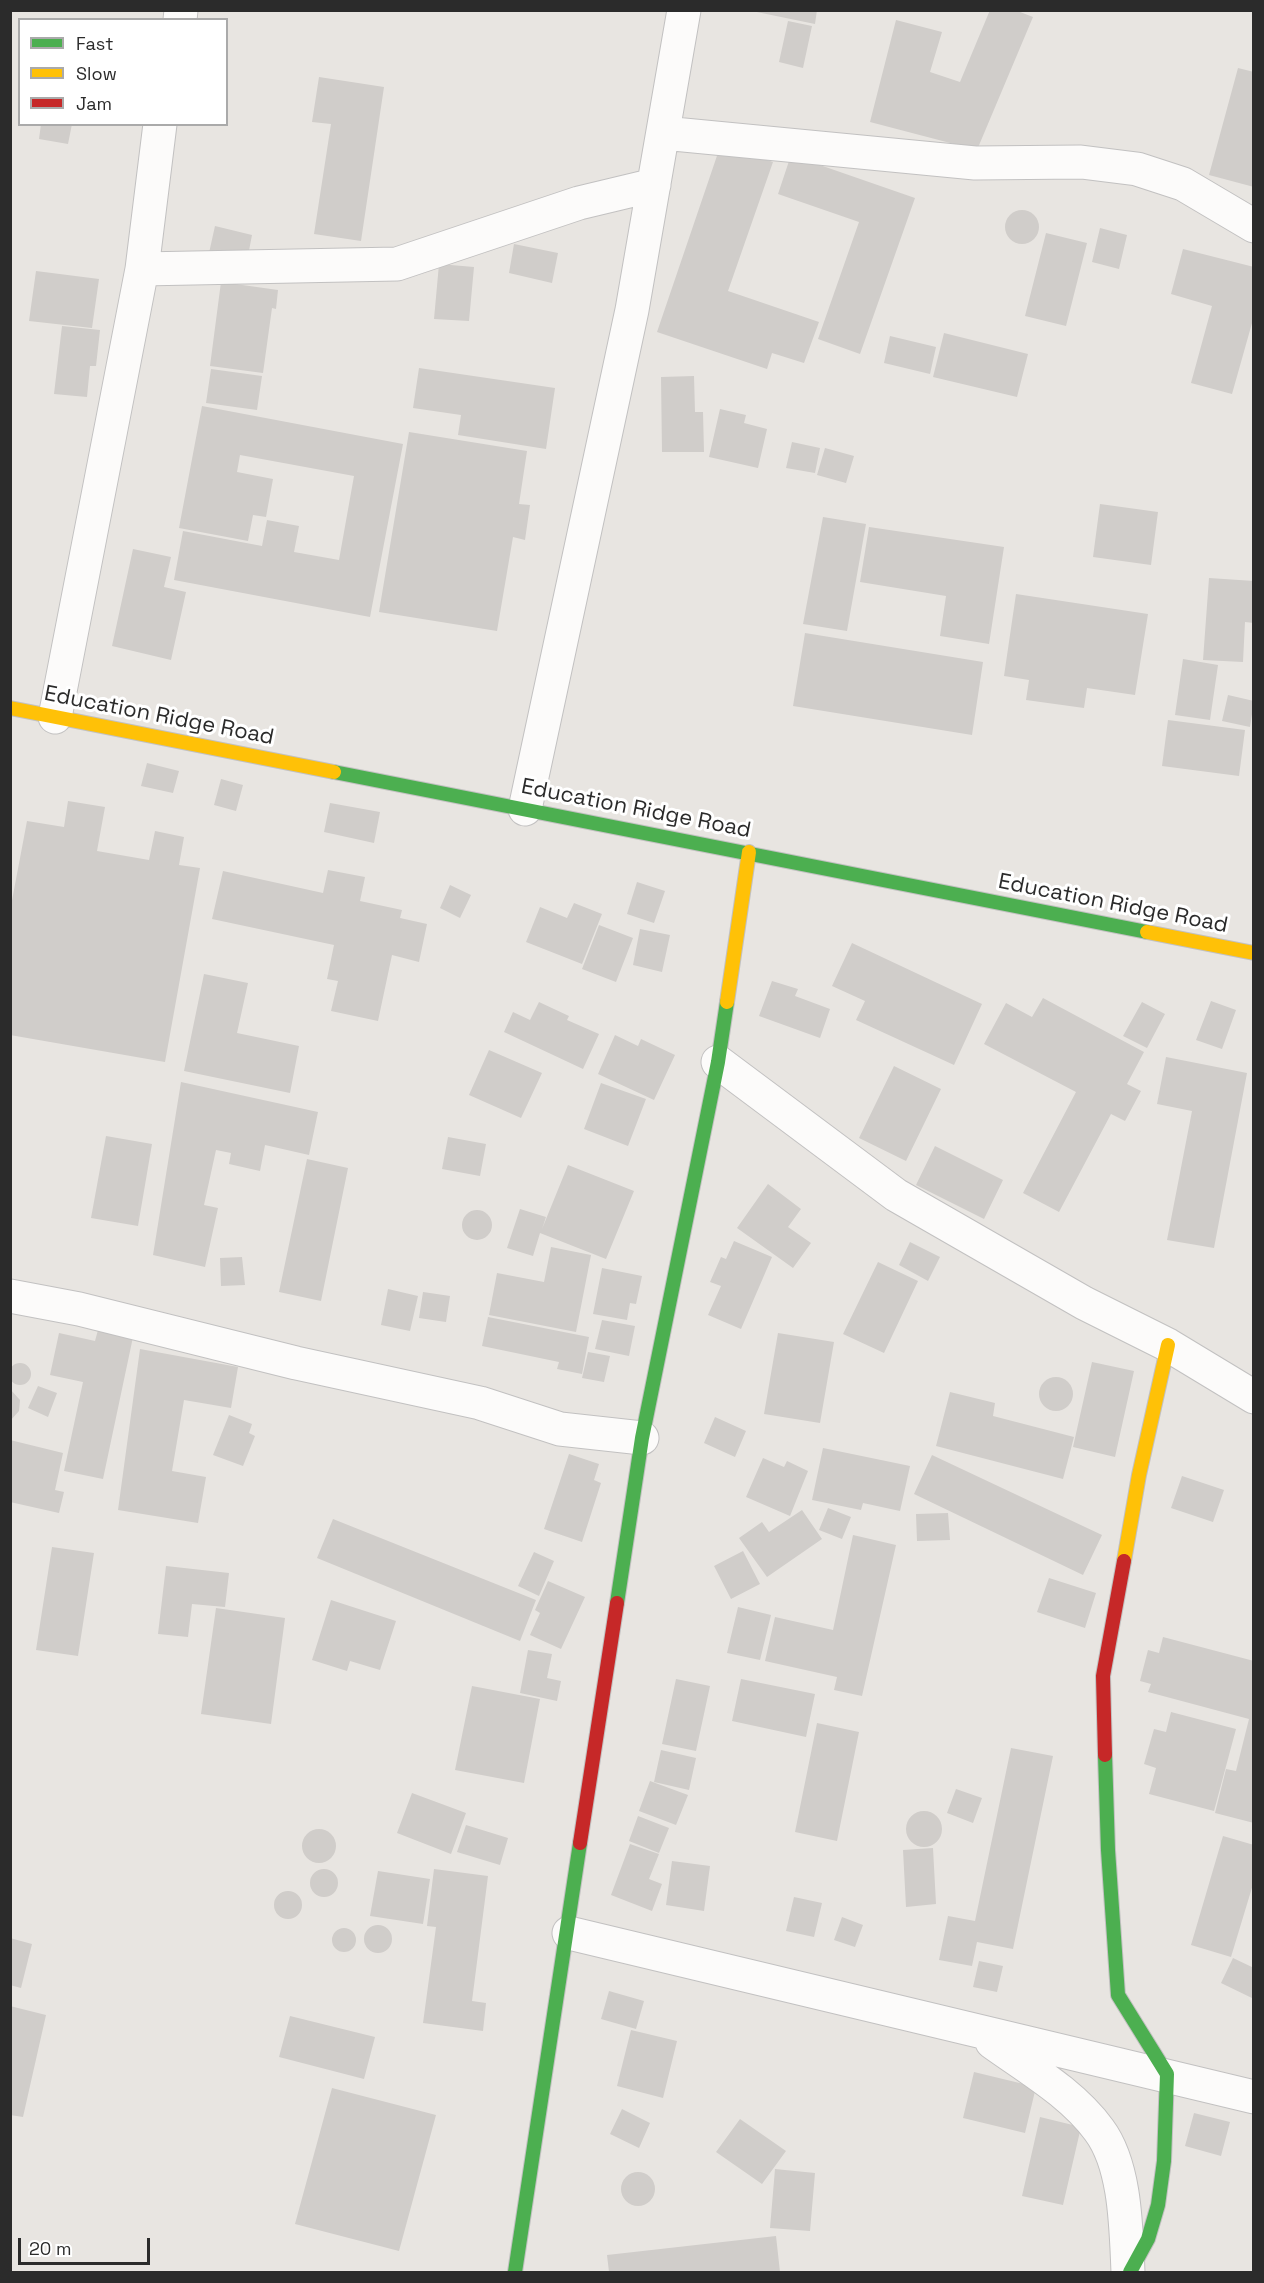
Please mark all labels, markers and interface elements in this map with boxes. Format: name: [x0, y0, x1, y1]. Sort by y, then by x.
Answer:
legend: [18, 18, 228, 126]
text: Fast: [76, 32, 113, 55]
text: Slow: [76, 62, 117, 85]
text: Jam: [76, 92, 112, 115]
street label: Education Ridge Road: [42, 681, 276, 751]
street label: Education Ridge Road: [519, 774, 753, 844]
street label: Education Ridge Road: [996, 869, 1230, 939]
scale bar: [21, 2226, 153, 2264]
text: 20 m: [29, 2237, 72, 2260]

